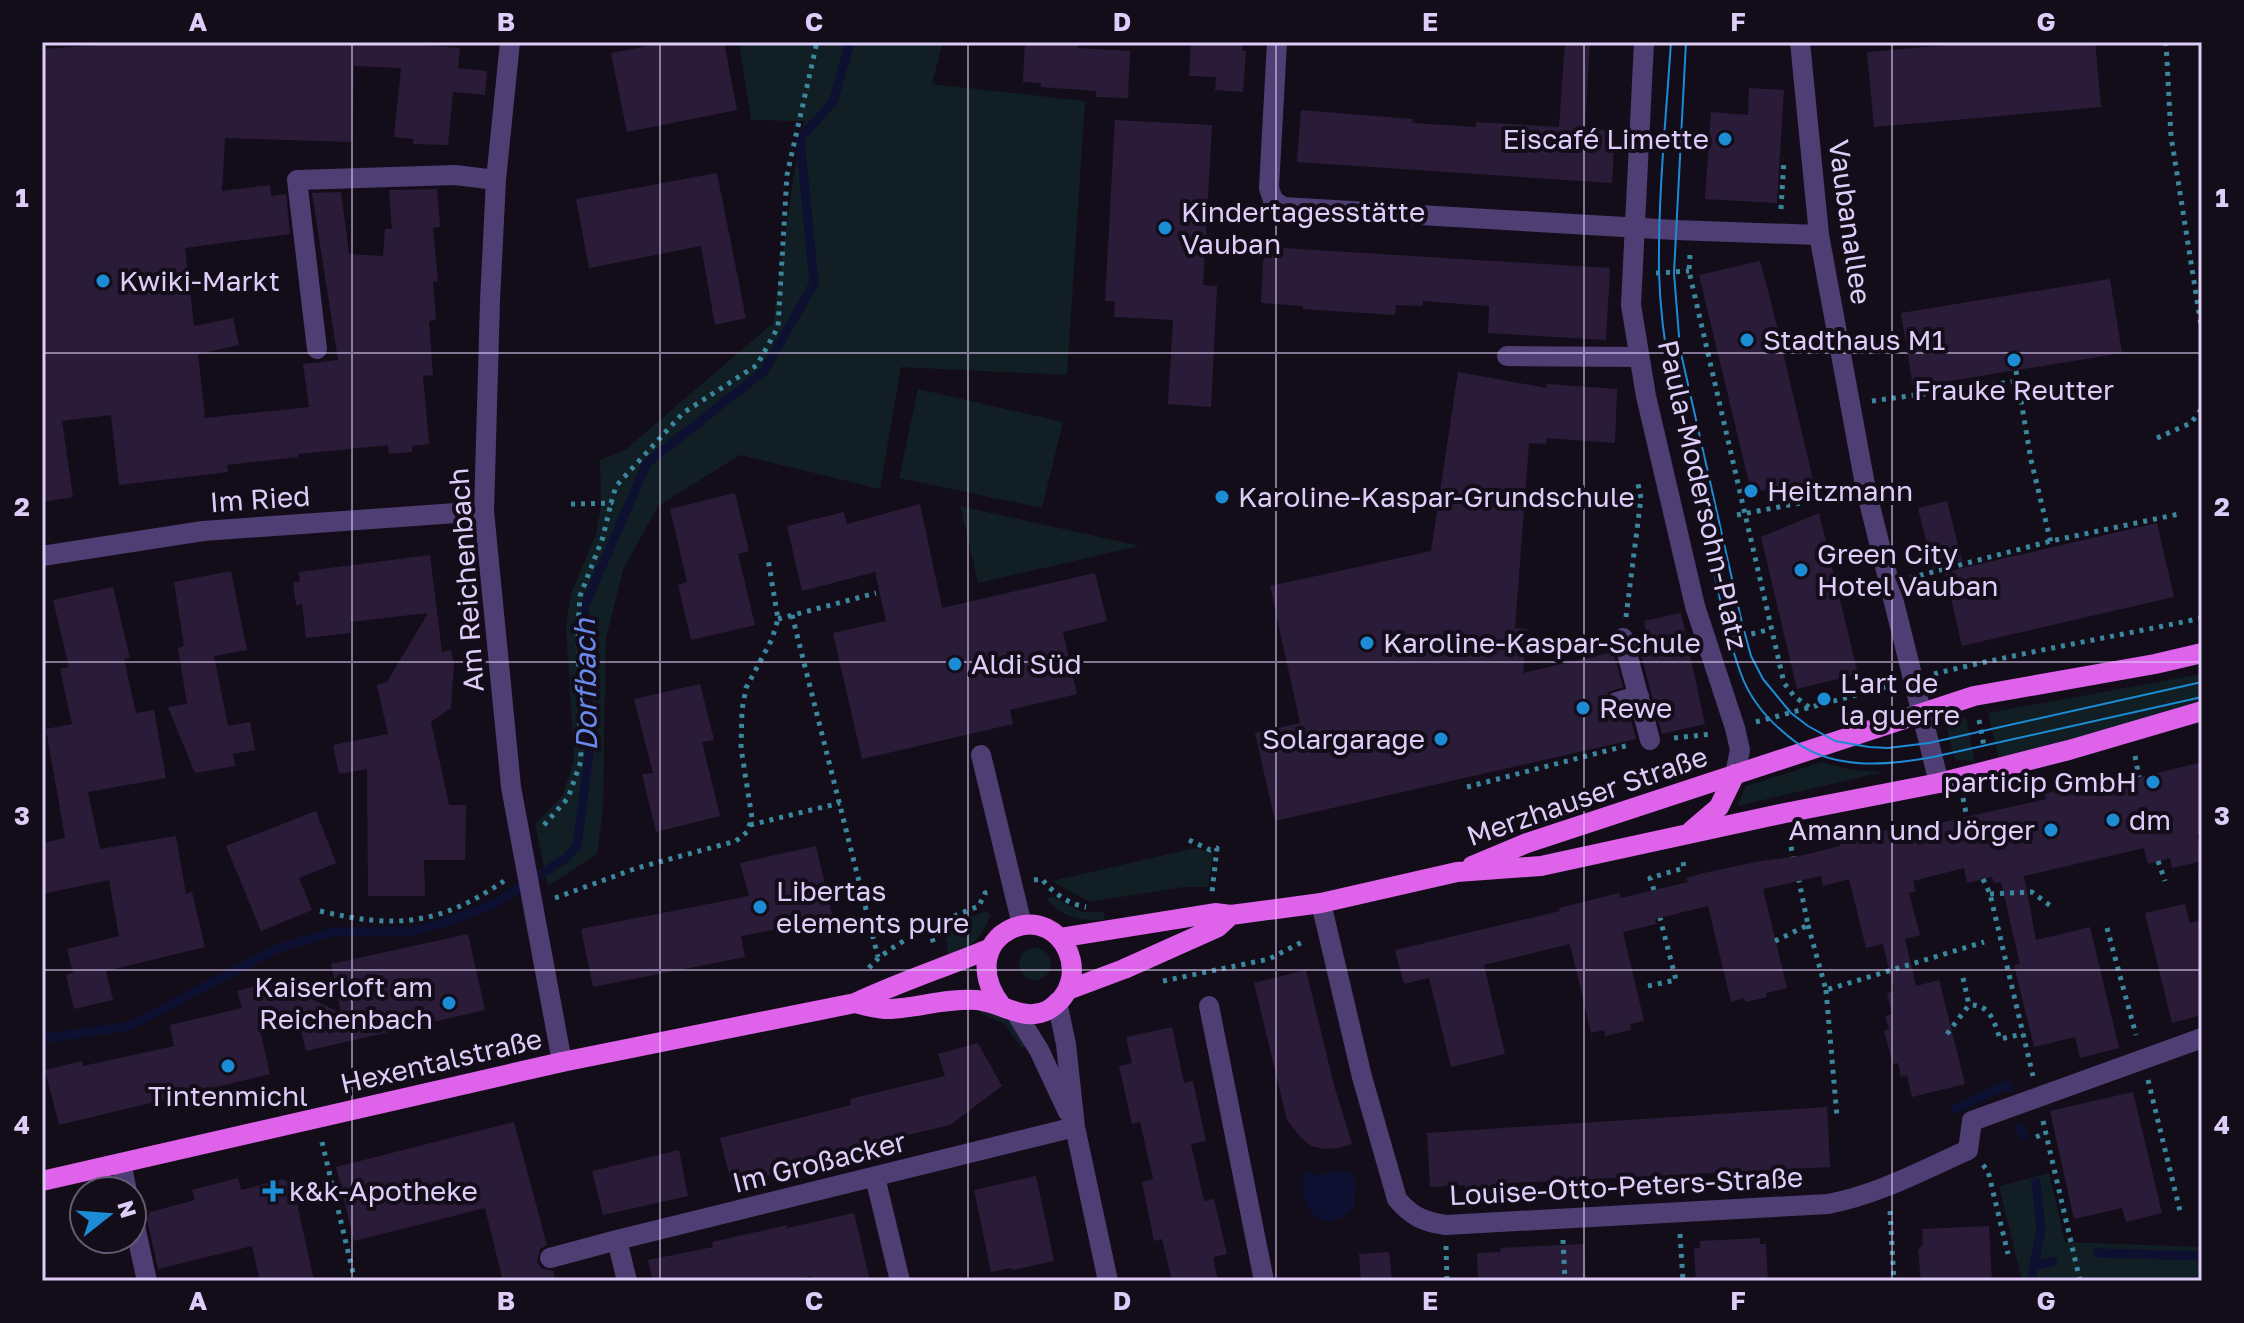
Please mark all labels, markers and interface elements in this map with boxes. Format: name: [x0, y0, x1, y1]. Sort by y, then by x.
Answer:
text: A: [189, 6, 208, 37]
text: B: [497, 6, 515, 37]
text: C: [805, 6, 823, 37]
text: D: [1113, 6, 1131, 37]
text: E: [1422, 6, 1438, 37]
text: F: [1730, 6, 1746, 37]
text: G: [2036, 6, 2056, 37]
place label: Eiscafé Limette: [1502, 122, 1709, 155]
marker: Eiscafé Limette: [1716, 130, 1734, 148]
street label: Vaubanallee: [1823, 137, 1878, 306]
text: 1: [15, 182, 29, 213]
text: 1: [2215, 182, 2229, 213]
place label: Kindertagesstätte Vauban: [1181, 195, 1425, 260]
marker: Kindertagesstätte Vauban: [1156, 219, 1174, 237]
place label: Kwiki-Markt: [119, 264, 280, 297]
marker: Kwiki-Markt: [94, 272, 112, 290]
place label: Stadthaus M1: [1763, 323, 1945, 356]
marker: Stadthaus M1: [1738, 331, 1756, 349]
street label: Paula-Modersohn-Platz: [1652, 337, 1755, 653]
marker: Frauke Reutter: [2005, 351, 2023, 369]
place label: Frauke Reutter: [1914, 373, 2114, 406]
street label: Am Reichenbach: [441, 467, 490, 693]
place label: Heitzmann: [1767, 474, 1913, 507]
street label: Im Ried: [209, 479, 311, 518]
place label: Karoline-Kaspar-Grundschule: [1238, 480, 1635, 513]
marker: Heitzmann: [1742, 482, 1760, 500]
marker: Karoline-Kaspar-Grundschule: [1213, 488, 1231, 506]
text: 2: [14, 491, 30, 522]
text: 2: [2214, 491, 2230, 522]
place label: Green City Hotel Vauban: [1817, 537, 1999, 602]
marker: Green City Hotel Vauban: [1792, 561, 1810, 579]
water label: Dorfbach: [566, 617, 604, 752]
place label: Karoline-Kaspar-Schule: [1383, 626, 1701, 659]
marker: Karoline-Kaspar-Schule: [1358, 634, 1376, 652]
place label: Aldi Süd: [971, 647, 1082, 680]
marker: Aldi Süd: [946, 655, 964, 673]
place label: L'art de la guerre: [1840, 666, 1960, 731]
marker: L'art de la guerre: [1815, 690, 1833, 708]
place label: Rewe: [1599, 691, 1672, 724]
marker: Rewe: [1574, 699, 1592, 717]
place label: Solargarage: [1262, 722, 1425, 755]
marker: Solargarage: [1432, 730, 1450, 748]
street label: Merzhauser Straße: [1462, 739, 1711, 852]
place label: particip GmbH: [1944, 765, 2137, 798]
marker: particip GmbH: [2144, 773, 2162, 791]
text: 3: [14, 800, 30, 831]
text: 3: [2214, 800, 2230, 831]
place label: dm: [2129, 803, 2171, 836]
marker: dm: [2104, 811, 2122, 829]
place label: Amann und Jörger: [1788, 813, 2035, 846]
marker: Amann und Jörger: [2042, 821, 2060, 839]
place label: Libertas elements pure: [776, 874, 969, 939]
marker: Libertas elements pure: [751, 898, 769, 916]
place label: Kaiserloft am Reichenbach: [254, 970, 433, 1035]
marker: Kaiserloft am Reichenbach: [440, 994, 458, 1012]
street label: Hexentalstraße: [337, 1021, 545, 1100]
marker: Tintenmichl: [219, 1057, 237, 1075]
place label: Tintenmichl: [148, 1079, 308, 1112]
text: 4: [14, 1109, 30, 1140]
text: 4: [2214, 1109, 2230, 1140]
street label: Im Großacker: [729, 1124, 909, 1199]
street label: Louise-Otto-Peters-Straße: [1448, 1160, 1804, 1211]
place label: k&k-Apotheke: [289, 1174, 478, 1207]
north arrow: [68, 1175, 148, 1255]
marker: k&k-Apotheke: [264, 1182, 282, 1200]
text: N: [112, 1197, 143, 1221]
text: A: [189, 1285, 208, 1316]
text: B: [497, 1285, 515, 1316]
text: C: [805, 1285, 823, 1316]
text: D: [1113, 1285, 1131, 1316]
text: E: [1422, 1285, 1438, 1316]
text: F: [1730, 1285, 1746, 1316]
text: G: [2036, 1285, 2056, 1316]

